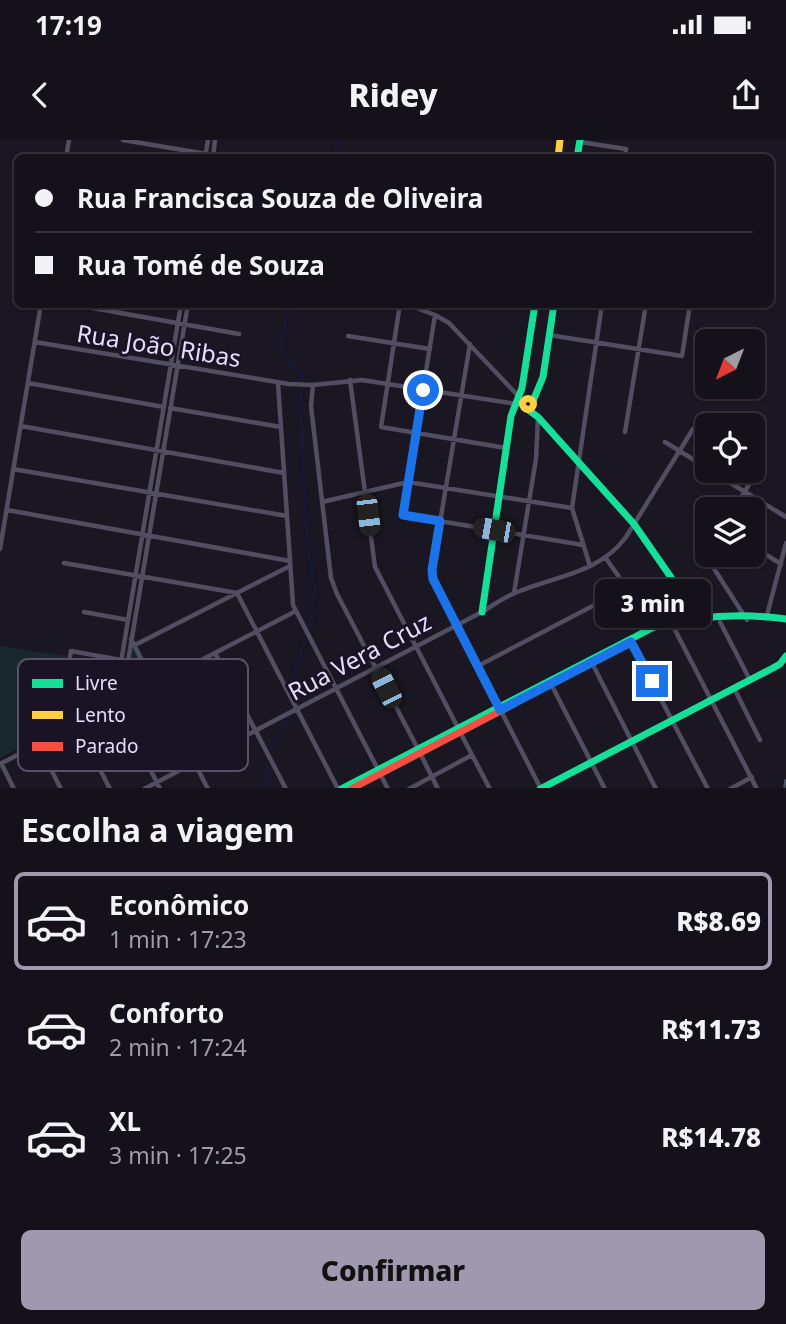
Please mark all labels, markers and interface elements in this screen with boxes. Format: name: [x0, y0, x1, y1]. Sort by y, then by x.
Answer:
text: 17:19: [35, 7, 102, 43]
text: Ridey: [348, 73, 438, 116]
icon: back: [21, 76, 59, 114]
icon: share: [727, 76, 765, 114]
text: Rua Francisca Souza de Oliveira: [77, 180, 483, 216]
text: Rua Tomé de Souza: [77, 247, 325, 283]
street label: Rua João Ribas: [75, 316, 243, 374]
north arrow: [695, 329, 765, 399]
map controls: [695, 329, 765, 567]
route start: [407, 374, 439, 406]
button: locate: [695, 413, 765, 483]
car: [356, 493, 381, 537]
button: layers: [695, 497, 765, 567]
car: [472, 516, 517, 544]
callout: 3 min: [594, 580, 710, 629]
text: 3 min: [621, 587, 685, 619]
street label: Rua Vera Cruz: [282, 605, 436, 707]
legend: [18, 659, 248, 771]
car: [368, 665, 405, 711]
route end: [636, 665, 668, 697]
text: Livre: [75, 670, 118, 696]
text: Lento: [75, 702, 126, 728]
text: Parado: [75, 733, 138, 759]
text: Escolha a viagem: [21, 808, 294, 851]
text: Econômico: [109, 887, 249, 923]
icon: car: [25, 890, 88, 953]
text: R$8.69: [676, 903, 761, 939]
text: 1 min · 17:23: [109, 923, 247, 955]
text: Conforto: [109, 995, 224, 1031]
icon: car: [25, 998, 88, 1061]
text: R$11.73: [661, 1011, 761, 1047]
text: 2 min · 17:24: [109, 1031, 247, 1063]
text: XL: [109, 1103, 141, 1139]
icon: car: [25, 1106, 88, 1169]
text: R$14.78: [661, 1119, 761, 1155]
text: 3 min · 17:25: [109, 1139, 247, 1171]
button: Confirmar: [21, 1230, 765, 1310]

